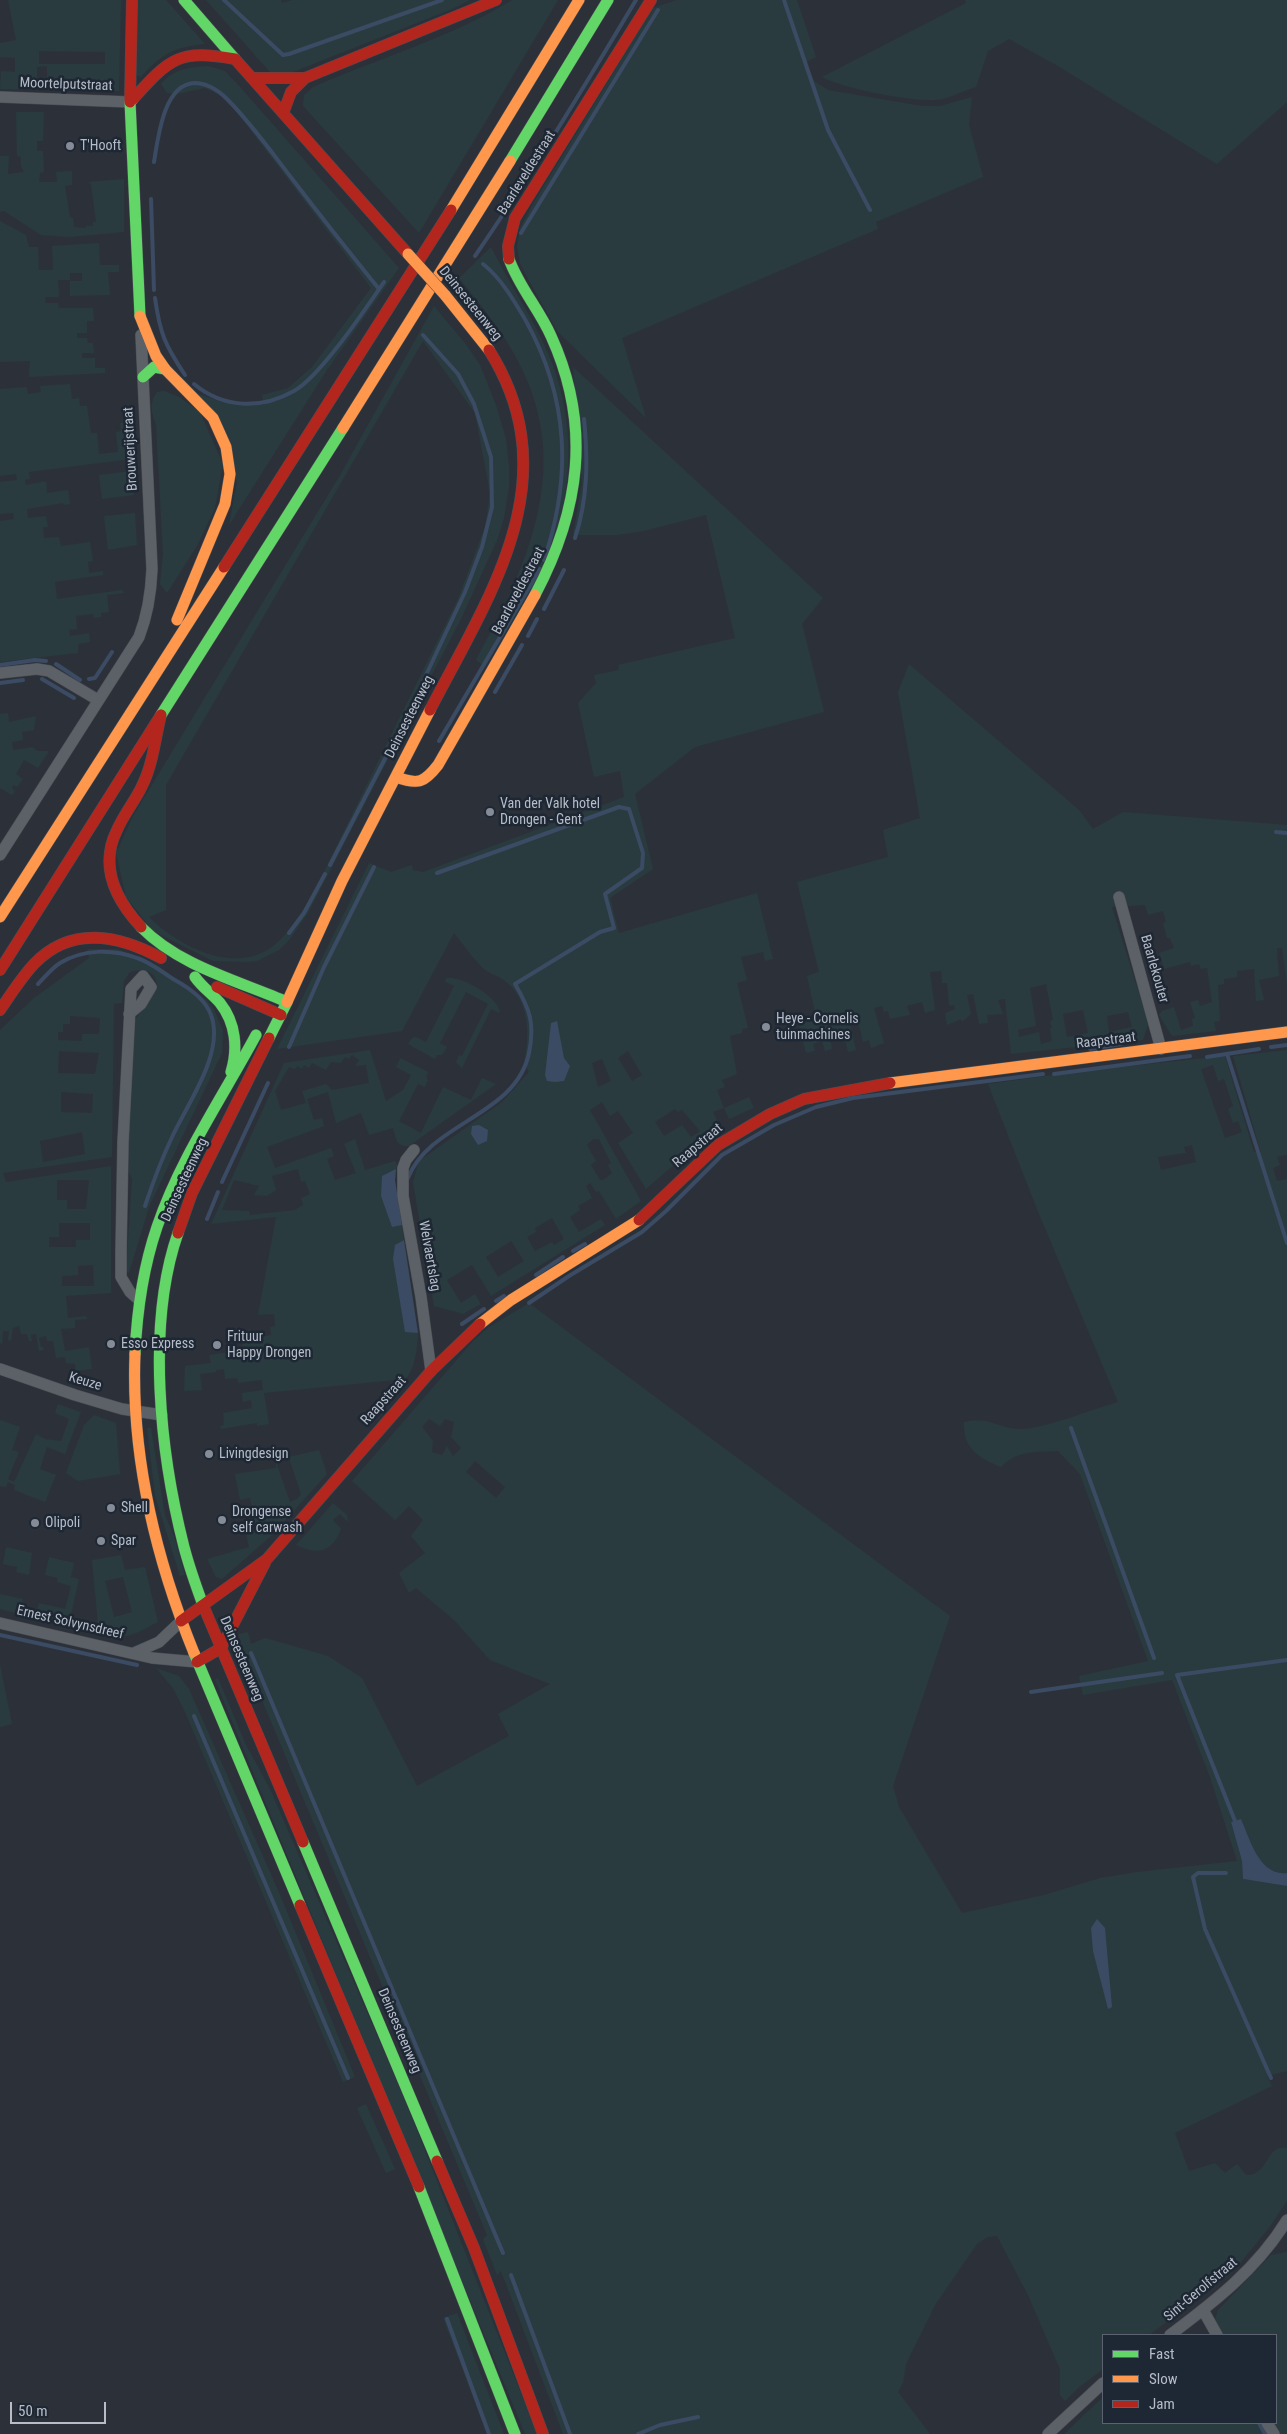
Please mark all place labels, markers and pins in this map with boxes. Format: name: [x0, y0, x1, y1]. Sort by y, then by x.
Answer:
place label: T'Hooft: [80, 138, 121, 154]
marker: T'Hooft: [64, 140, 76, 152]
place label: Van der Valk hotel Drongen - Gent: [500, 796, 600, 829]
marker: Van der Valk hotel Drongen - Gent: [484, 806, 496, 818]
place label: Heye - Cornelis tuinmachines: [776, 1011, 859, 1044]
marker: Heye - Cornelis tuinmachines: [760, 1021, 772, 1033]
place label: Frituur Happy Drongen: [227, 1329, 311, 1361]
place label: Esso Express: [121, 1336, 194, 1352]
marker: Esso Express: [105, 1338, 117, 1350]
marker: Frituur Happy Drongen: [211, 1339, 223, 1351]
place label: Livingdesign: [219, 1446, 289, 1462]
marker: Livingdesign: [203, 1448, 215, 1460]
place label: Shell: [121, 1500, 148, 1516]
marker: Shell: [105, 1502, 117, 1514]
place label: Drongense self carwash: [232, 1504, 302, 1536]
marker: Drongense self carwash: [216, 1514, 228, 1526]
place label: Olipoli: [45, 1515, 80, 1531]
marker: Olipoli: [29, 1517, 41, 1529]
place label: Spar: [111, 1533, 136, 1549]
marker: Spar: [95, 1535, 107, 1547]

